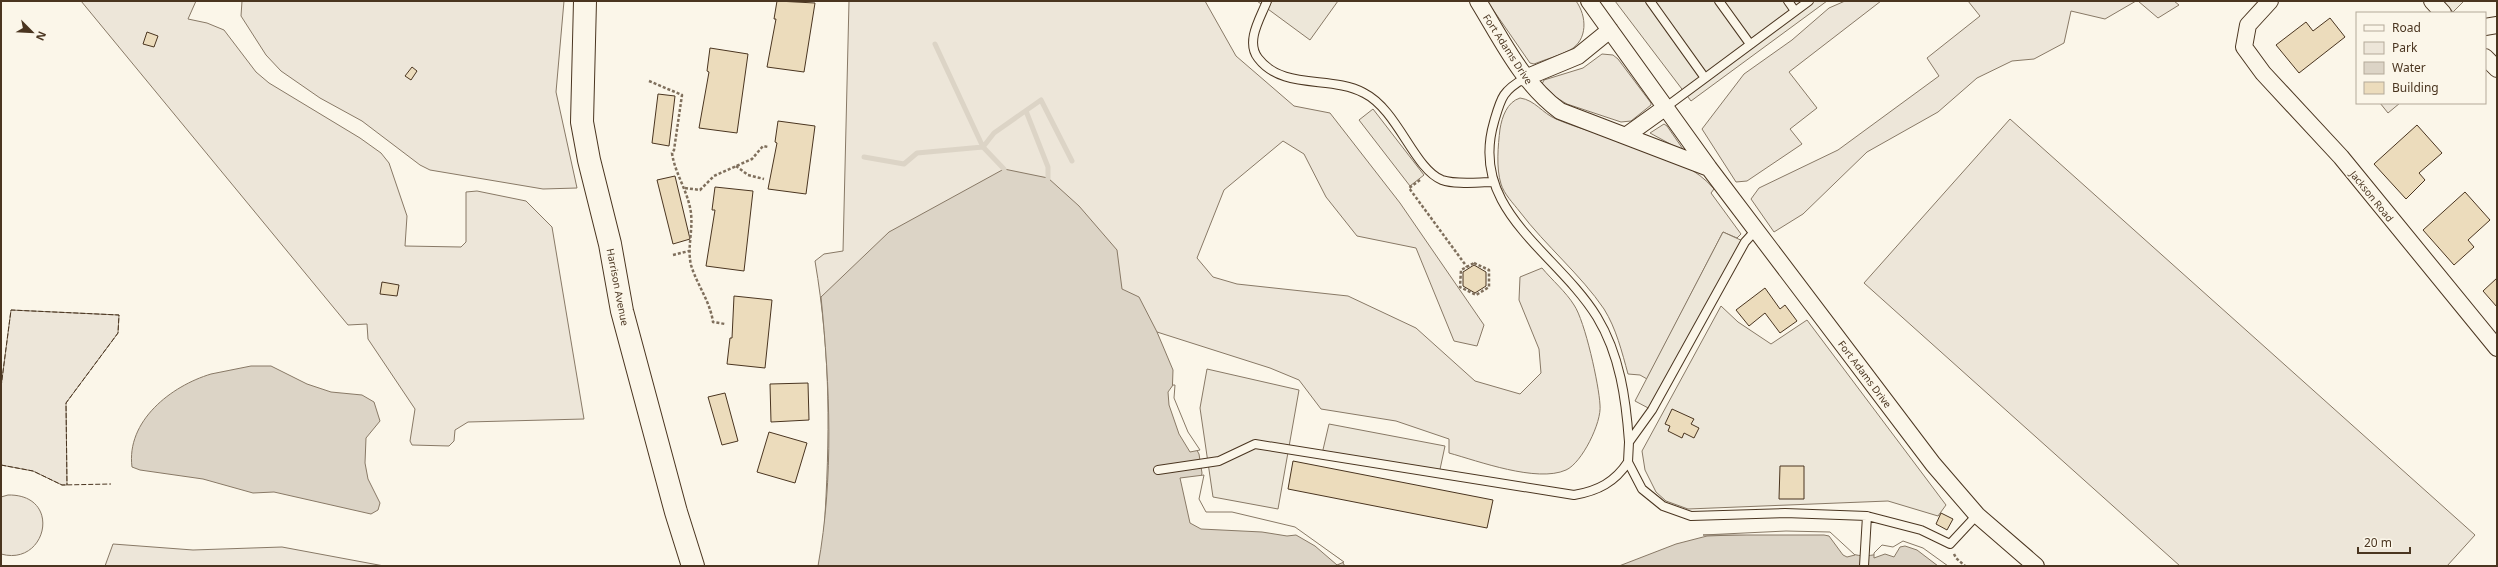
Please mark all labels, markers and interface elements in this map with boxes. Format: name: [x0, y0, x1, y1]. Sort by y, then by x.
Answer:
street label: Fort Adams Drive: [1480, 11, 1536, 87]
north arrow: [12, 12, 52, 52]
legend: [2356, 12, 2486, 104]
text: Road: [2392, 19, 2421, 36]
text: N: [33, 29, 50, 43]
text: Park: [2392, 39, 2418, 56]
text: Water: [2392, 59, 2426, 76]
text: Building: [2392, 79, 2439, 96]
street label: Jackson Road: [2346, 167, 2397, 225]
street label: Harrison Avenue: [604, 247, 632, 327]
street label: Fort Adams Drive: [1835, 337, 1895, 411]
scale bar: [2358, 529, 2410, 555]
text: 20 m: [2364, 534, 2392, 551]

